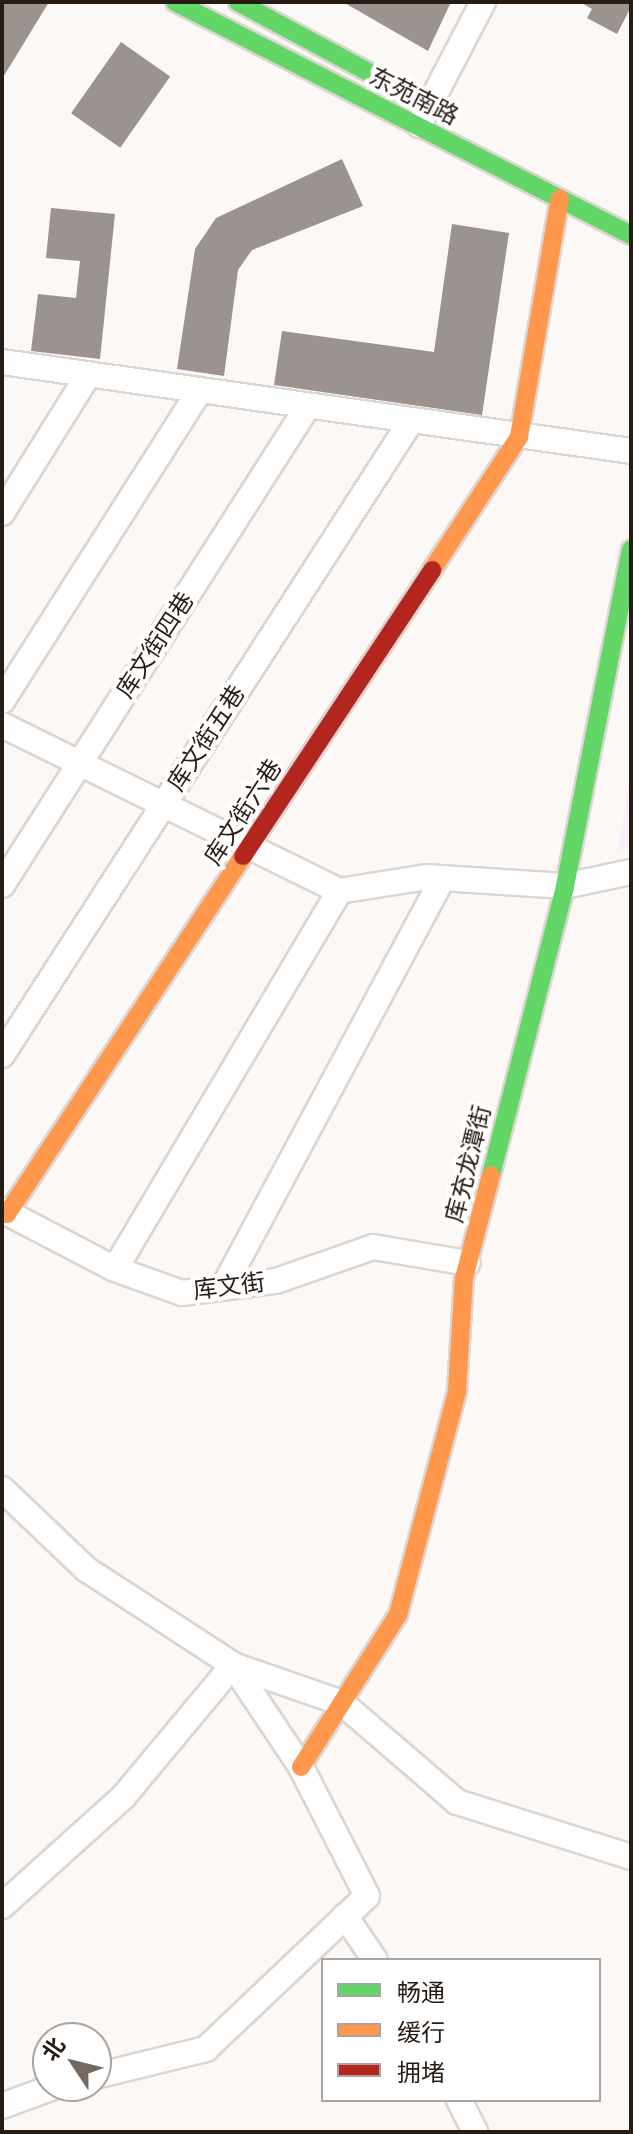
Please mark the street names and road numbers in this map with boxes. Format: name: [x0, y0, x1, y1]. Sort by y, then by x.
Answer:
street label: 东苑南路: [365, 61, 463, 131]
street label: 库文街四巷: [110, 587, 200, 703]
street label: 库文街五巷: [161, 680, 251, 796]
street label: 库文街六巷: [198, 754, 288, 870]
street label: 库充龙潭街: [440, 1102, 496, 1226]
street label: 库文街: [192, 1267, 266, 1305]

